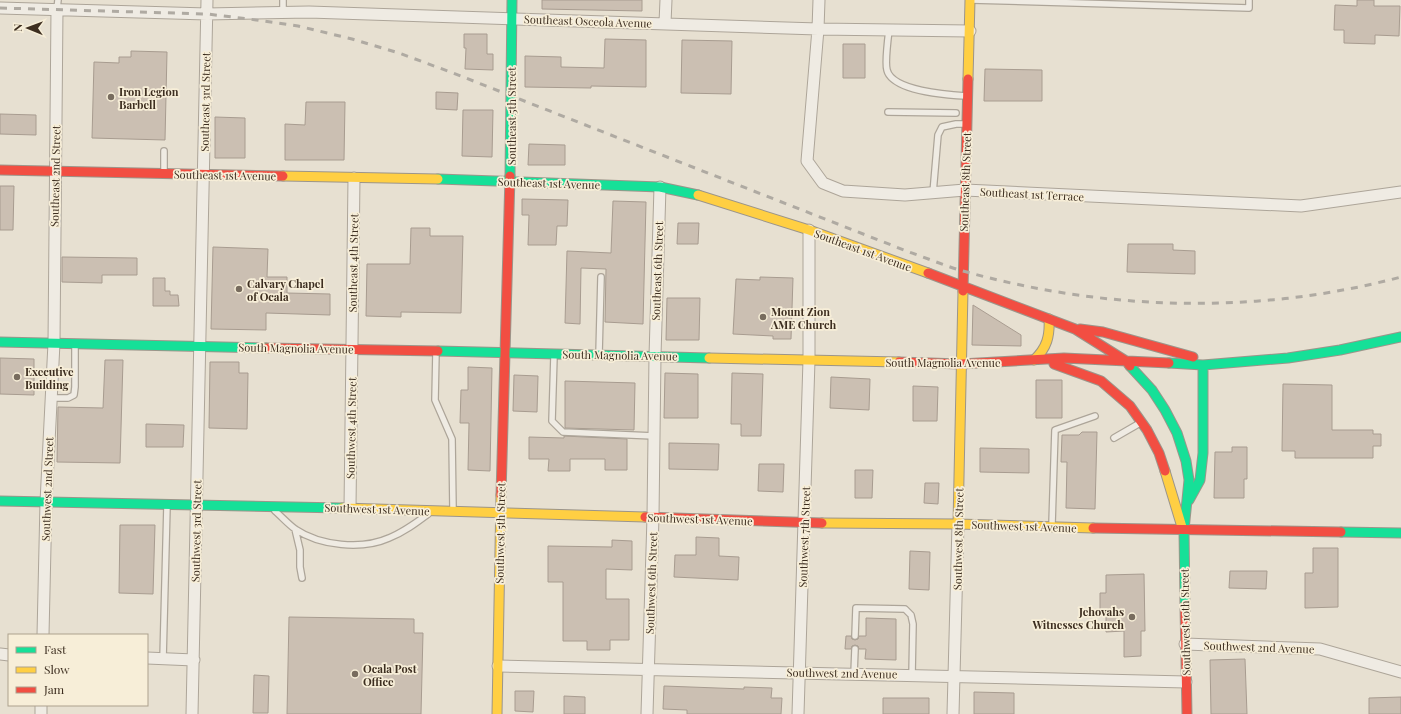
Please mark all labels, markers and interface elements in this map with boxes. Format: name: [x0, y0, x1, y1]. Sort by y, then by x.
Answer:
north arrow: [8, 8, 48, 48]
street label: Southeast Osceola Avenue: [524, 11, 653, 31]
text: N: [10, 24, 25, 32]
street label: Southeast 3rd Street: [197, 52, 213, 152]
street label: Southeast 5th Street: [504, 67, 519, 165]
place label: Iron Legion Barbell: [119, 84, 179, 112]
marker: Iron Legion Barbell: [106, 92, 116, 102]
street label: Southeast 2nd Street: [47, 125, 63, 227]
street label: Southeast 8th Street: [956, 132, 974, 232]
street label: Southeast 1st Avenue: [174, 167, 277, 183]
street label: Southeast 1st Avenue: [498, 174, 601, 192]
street label: Southeast 1st Terrace: [979, 184, 1085, 204]
street label: Southeast 4th Street: [345, 213, 361, 313]
street label: Southeast 6th Street: [648, 221, 666, 321]
street label: Southeast 1st Avenue: [812, 225, 914, 275]
place label: Calvary Chapel of Ocala: [247, 276, 324, 304]
marker: Calvary Chapel of Ocala: [234, 284, 244, 294]
place label: Mount Zion AME Church: [770, 304, 836, 332]
marker: Mount Zion AME Church: [758, 312, 768, 322]
street label: South Magnolia Avenue: [238, 339, 354, 357]
street label: South Magnolia Avenue: [562, 346, 678, 364]
street label: South Magnolia Avenue: [885, 355, 1001, 370]
place label: Executive Building: [25, 364, 74, 392]
marker: Executive Building: [12, 372, 22, 382]
street label: Southwest 4th Street: [343, 377, 359, 479]
street label: Southwest 2nd Street: [38, 436, 56, 541]
street label: Southwest 3rd Street: [188, 480, 204, 582]
street label: Southwest 5th Street: [492, 482, 508, 584]
street label: Southwest 7th Street: [795, 486, 813, 588]
street label: Southwest 8th Street: [950, 488, 966, 590]
street label: Southwest 1st Avenue: [324, 500, 430, 518]
street label: Southwest 1st Avenue: [647, 510, 753, 528]
street label: Southwest 1st Avenue: [971, 517, 1077, 535]
street label: Southwest 6th Street: [642, 532, 660, 634]
street label: Southwest 10th Street: [1177, 568, 1193, 676]
place label: Jehovahs Witnesses Church: [1031, 604, 1124, 632]
marker: Jehovahs Witnesses Church: [1127, 612, 1137, 622]
legend: [8, 634, 148, 706]
street label: Southwest 2nd Avenue: [1203, 638, 1315, 656]
text: Fast: [44, 641, 67, 657]
text: Slow: [44, 661, 70, 677]
place label: Ocala Post Office: [363, 661, 417, 689]
street label: Southwest 2nd Avenue: [786, 665, 898, 681]
marker: Ocala Post Office: [350, 669, 360, 679]
text: Jam: [43, 681, 65, 697]

